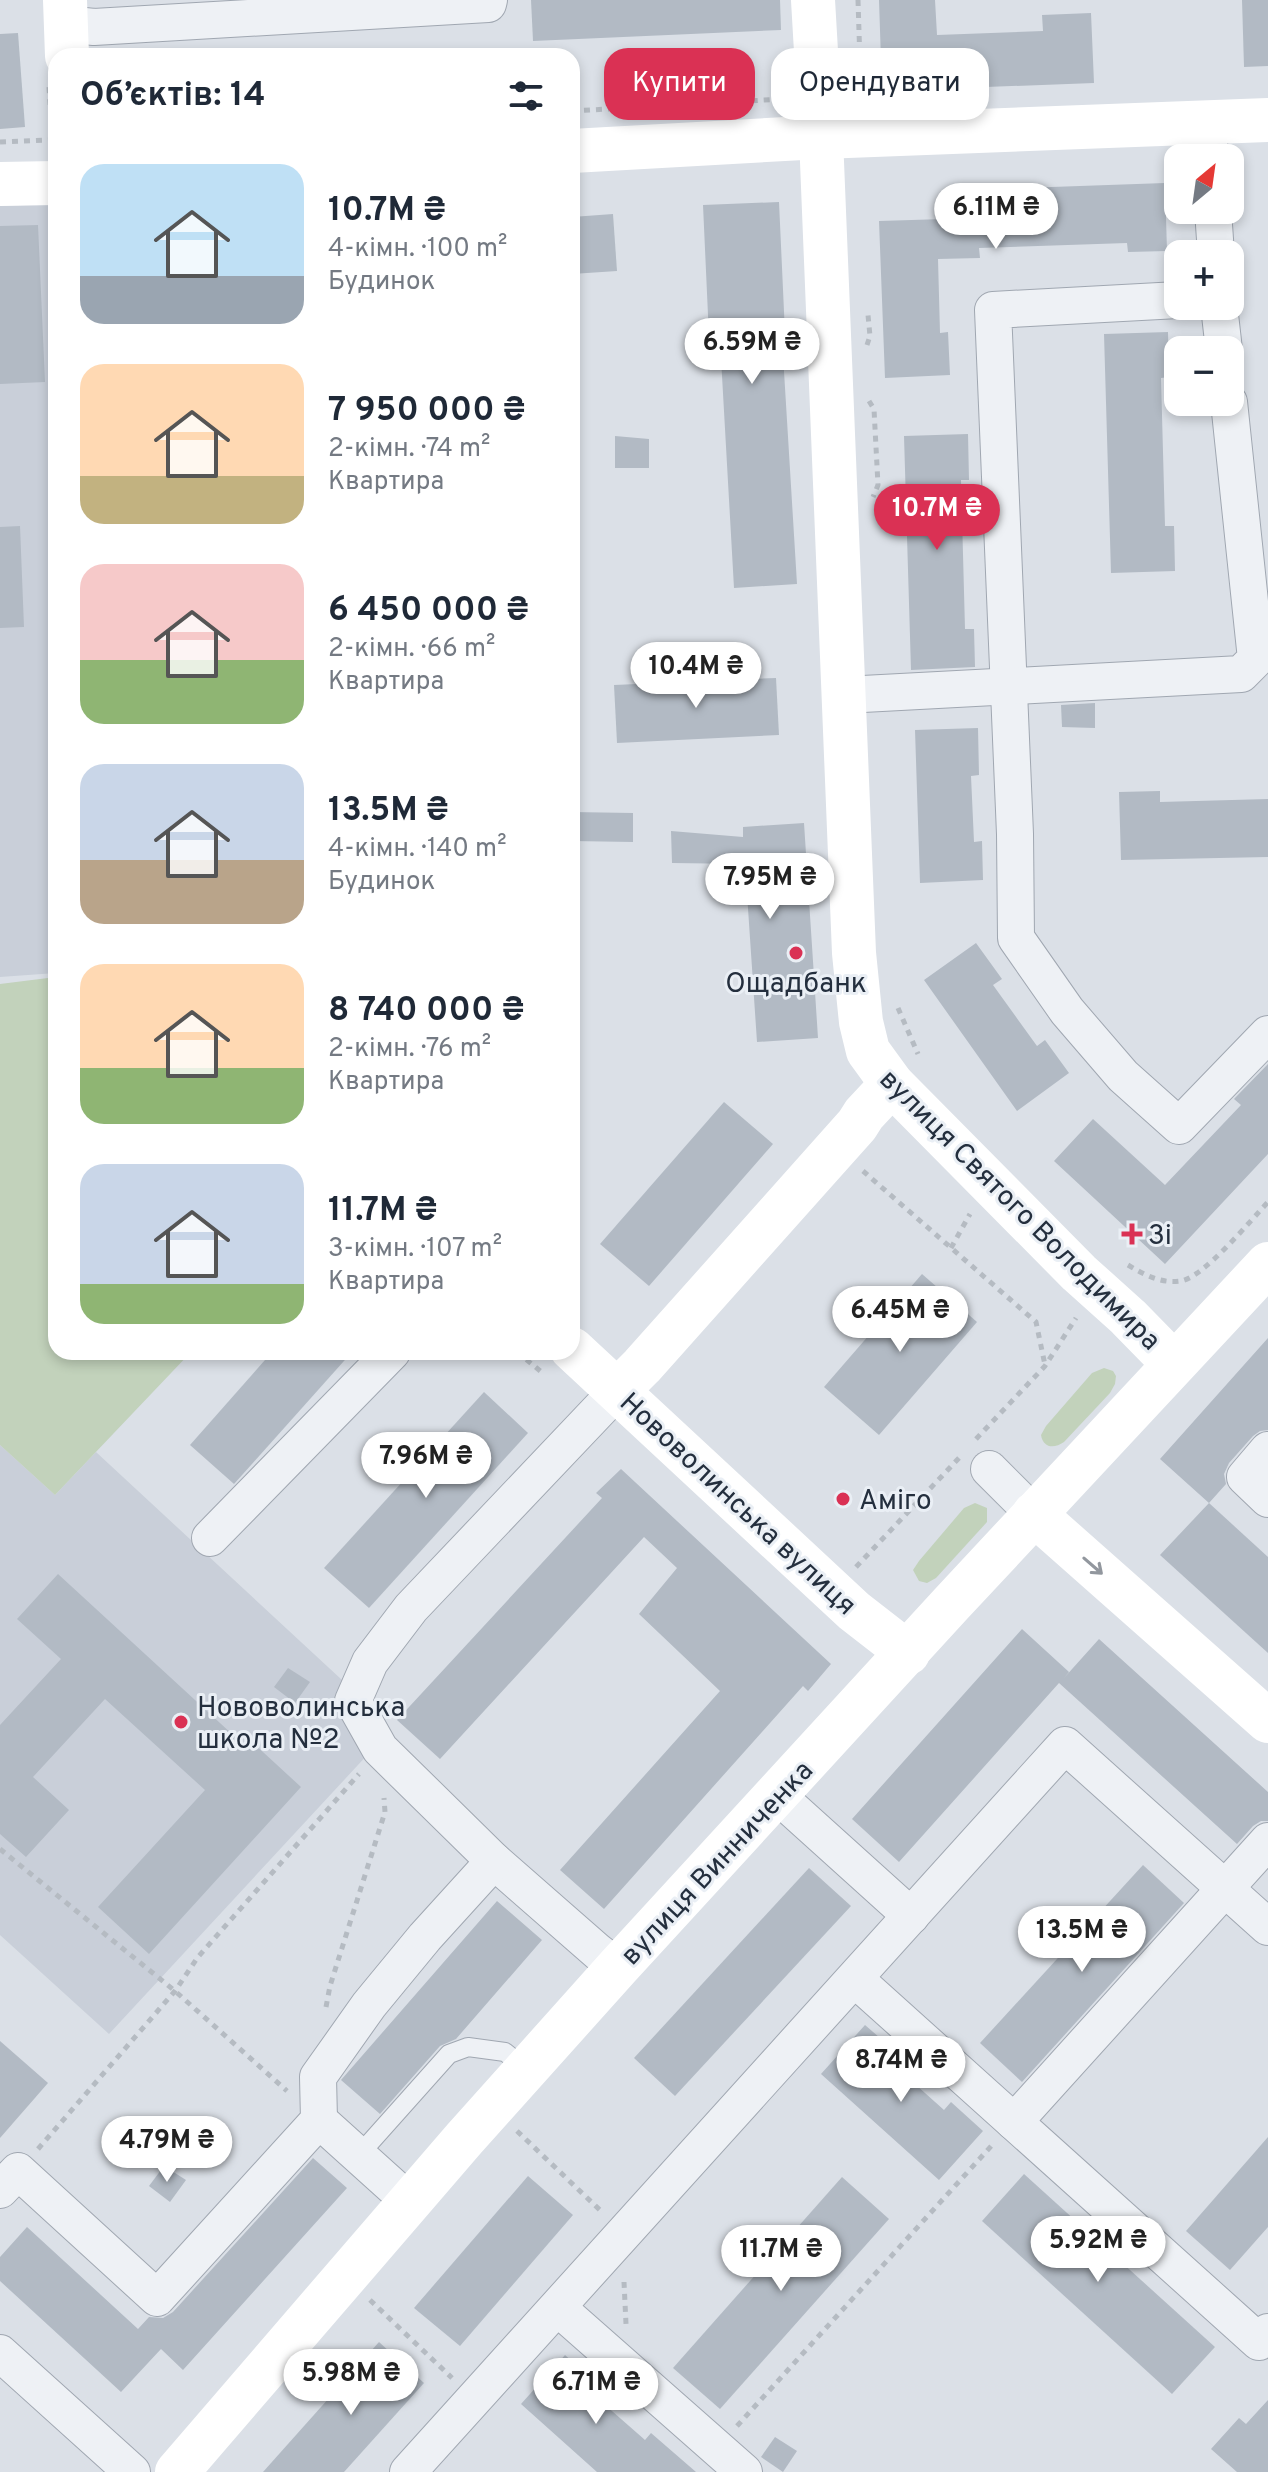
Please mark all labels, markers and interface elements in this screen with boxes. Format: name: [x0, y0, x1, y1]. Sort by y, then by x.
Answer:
chip: Купити: [604, 48, 755, 120]
chip: Орендувати: [771, 48, 989, 120]
icon: filters: [504, 74, 548, 118]
text: Об’єктів: 14: [80, 75, 266, 118]
north arrow: [1164, 144, 1244, 224]
map controls: [1164, 144, 1244, 416]
pin: 6.11M ₴: [922, 183, 1070, 251]
text: 10.7M ₴: [328, 190, 446, 233]
text: 6.11M ₴: [952, 192, 1040, 225]
icon: home: [144, 196, 240, 292]
text: 4-кімн. · 100 m²: [328, 233, 507, 266]
button: +: [1164, 240, 1244, 320]
text: Будинок: [328, 266, 435, 299]
pin: 6.59M ₴: [678, 318, 826, 386]
text: 6.59M ₴: [703, 327, 801, 360]
button: −: [1164, 336, 1244, 416]
text: 7 950 000 ₴: [328, 390, 525, 433]
icon: home: [144, 396, 240, 492]
text: 2-кімн. · 74 m²: [328, 433, 490, 466]
text: Квартира: [328, 466, 444, 499]
pin: 10.7M ₴: [863, 484, 1011, 552]
text: 10.7M ₴: [892, 493, 982, 526]
text: 6 450 000 ₴: [328, 590, 529, 633]
icon: home: [144, 596, 240, 692]
text: 2-кімн. · 66 m²: [328, 633, 495, 666]
pin: 10.4M ₴: [622, 642, 770, 710]
text: 10.4M ₴: [648, 651, 744, 684]
text: Квартира: [328, 666, 444, 699]
text: 13.5M ₴: [328, 790, 449, 833]
icon: home: [144, 796, 240, 892]
text: 4-кімн. · 140 m²: [328, 833, 507, 866]
pin: 7.95M ₴: [696, 853, 844, 921]
text: 7.95M ₴: [723, 862, 817, 895]
text: Будинок: [328, 866, 435, 899]
marker: Ощадбанк: [787, 944, 805, 962]
place label: Ощадбанк: [725, 967, 867, 1003]
text: 8 740 000 ₴: [328, 990, 524, 1033]
icon: home: [144, 996, 240, 1092]
text: 2-кімн. · 76 m²: [328, 1033, 491, 1066]
street label: вулиця Святого Володимира: [870, 1063, 1167, 1360]
text: Квартира: [328, 1066, 444, 1099]
text: 11.7M ₴: [328, 1190, 437, 1233]
icon: home: [144, 1196, 240, 1292]
place label: 3і: [1148, 1219, 1172, 1255]
marker: 3і: [1123, 1225, 1141, 1243]
text: 3-кімн. · 107 m²: [328, 1233, 502, 1266]
text: Квартира: [328, 1266, 444, 1299]
pin: 6.45M ₴: [826, 1286, 974, 1354]
text: 6.45M ₴: [850, 1295, 950, 1328]
street label: Нововолинська вулиця: [611, 1386, 863, 1625]
pin: 7.96M ₴: [352, 1432, 500, 1500]
text: 7.96M ₴: [379, 1441, 473, 1474]
place label: Аміго: [859, 1484, 932, 1520]
marker: Аміго: [834, 1490, 852, 1508]
one-way arrow: [1082, 1557, 1102, 1575]
place label: Нововолинська школа №2: [197, 1691, 405, 1759]
marker: Нововолинська школа №2: [172, 1713, 190, 1731]
street label: вулиця Винниченка: [614, 1754, 822, 1974]
pin: 13.5M ₴: [1008, 1906, 1156, 1974]
text: 13.5M ₴: [1036, 1915, 1128, 1948]
pin: 8.74M ₴: [827, 2036, 975, 2104]
text: 8.74M ₴: [854, 2045, 948, 2078]
pin: 4.79M ₴: [93, 2116, 241, 2184]
text: 4.79M ₴: [119, 2125, 215, 2158]
pin: 5.92M ₴: [1024, 2216, 1172, 2284]
pin: 11.7M ₴: [707, 2225, 855, 2293]
text: 5.92M ₴: [1049, 2225, 1147, 2258]
text: 11.7M ₴: [739, 2234, 823, 2267]
pin: 5.98M ₴: [277, 2349, 425, 2417]
text: 5.98M ₴: [301, 2358, 401, 2391]
pin: 6.71M ₴: [522, 2358, 670, 2426]
text: 6.71M ₴: [551, 2367, 641, 2400]

